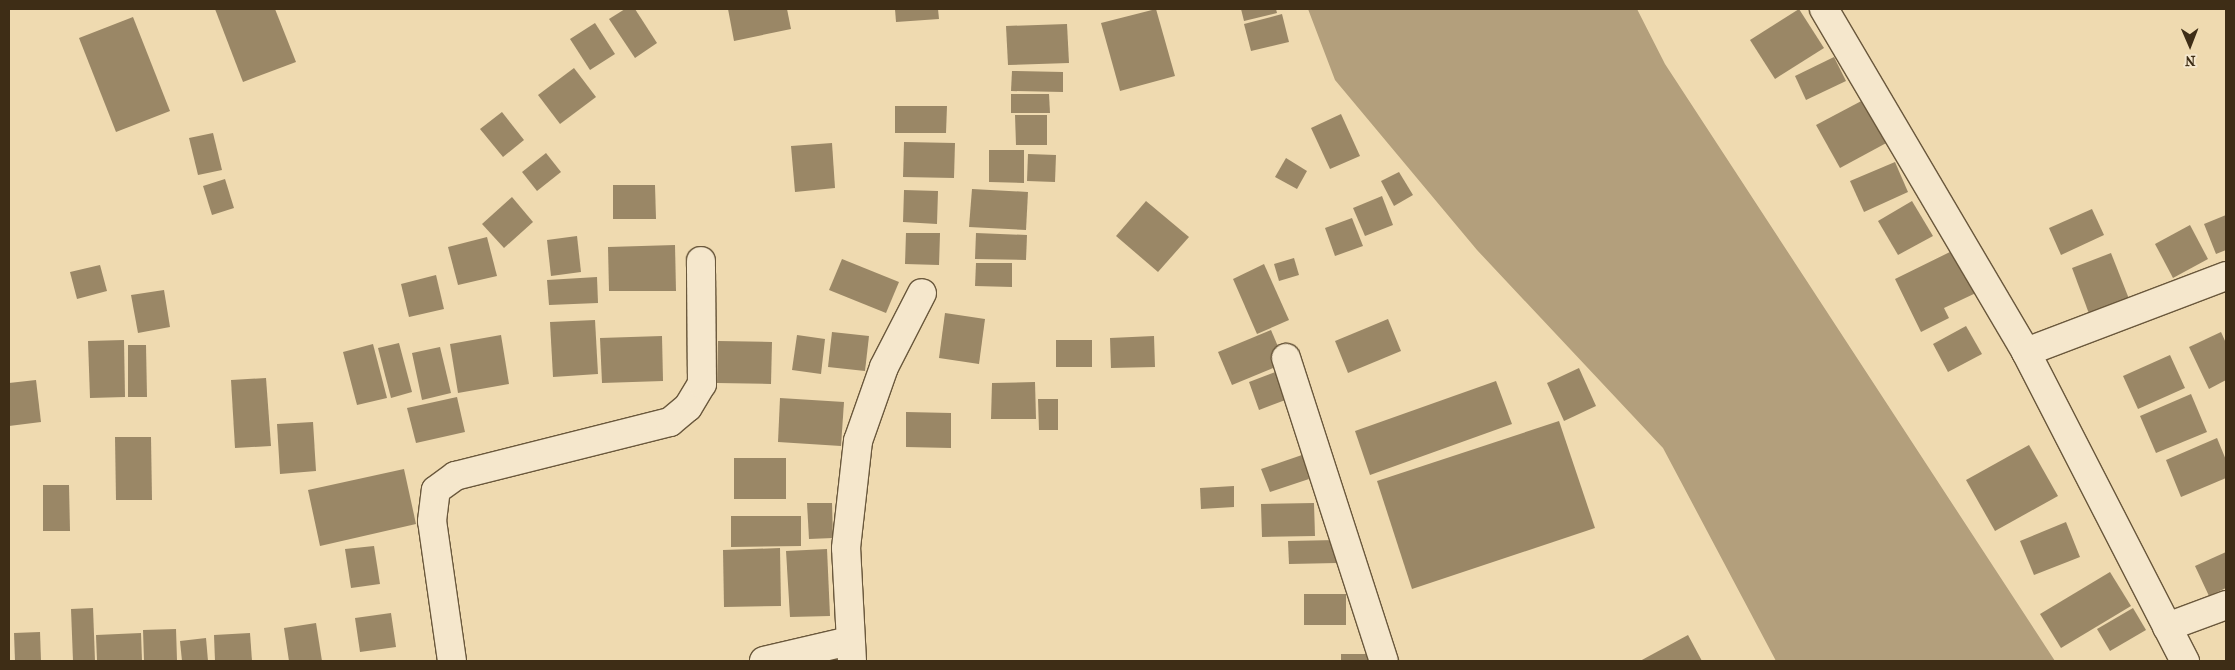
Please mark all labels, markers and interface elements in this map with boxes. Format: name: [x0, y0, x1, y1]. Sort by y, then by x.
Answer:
north arrow: [2165, 20, 2215, 70]
text: N: [2185, 52, 2196, 69]

